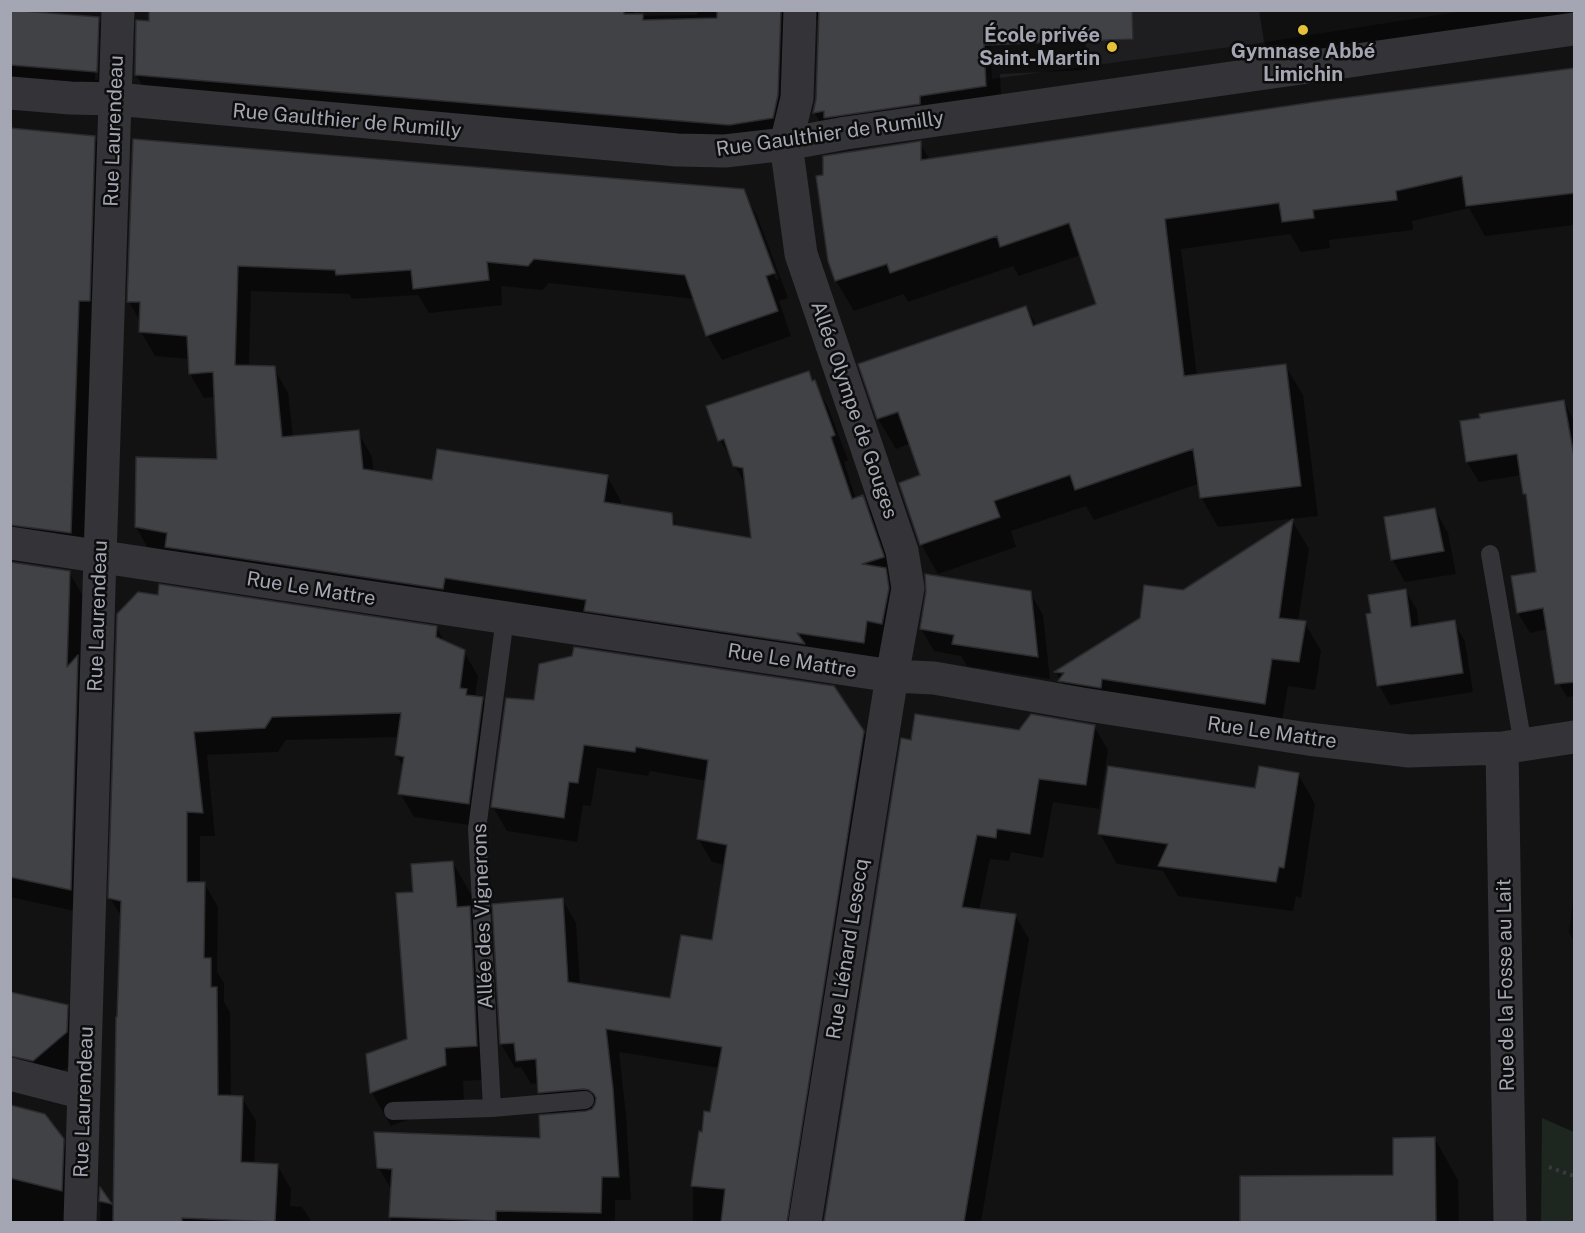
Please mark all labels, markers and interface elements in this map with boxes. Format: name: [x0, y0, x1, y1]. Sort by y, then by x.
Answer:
marker: Gymnase Abbé Limichin: [1296, 23, 1310, 37]
place label: École privée Saint-Martin: [979, 24, 1100, 71]
marker: École privée Saint-Martin: [1105, 40, 1119, 54]
place label: Gymnase Abbé Limichin: [1231, 40, 1375, 87]
street label: Rue Laurendeau: [99, 55, 129, 207]
street label: Rue Gaulthier de Rumilly: [231, 99, 463, 143]
street label: Rue Gaulthier de Rumilly: [714, 106, 946, 162]
street label: Allée Olympe de Gouges: [805, 298, 903, 522]
street label: Rue Laurendeau: [83, 540, 113, 692]
street label: Rue Le Mattre: [245, 567, 377, 611]
street label: Rue Le Mattre: [726, 639, 858, 683]
street label: Rue Le Mattre: [1206, 712, 1338, 754]
street label: Allée des Vignerons: [468, 823, 498, 1009]
street label: Rue Liénard Lesecq: [822, 857, 874, 1041]
street label: Rue de la Fosse au Lait: [1492, 878, 1520, 1092]
street label: Rue Laurendeau: [69, 1026, 99, 1178]

